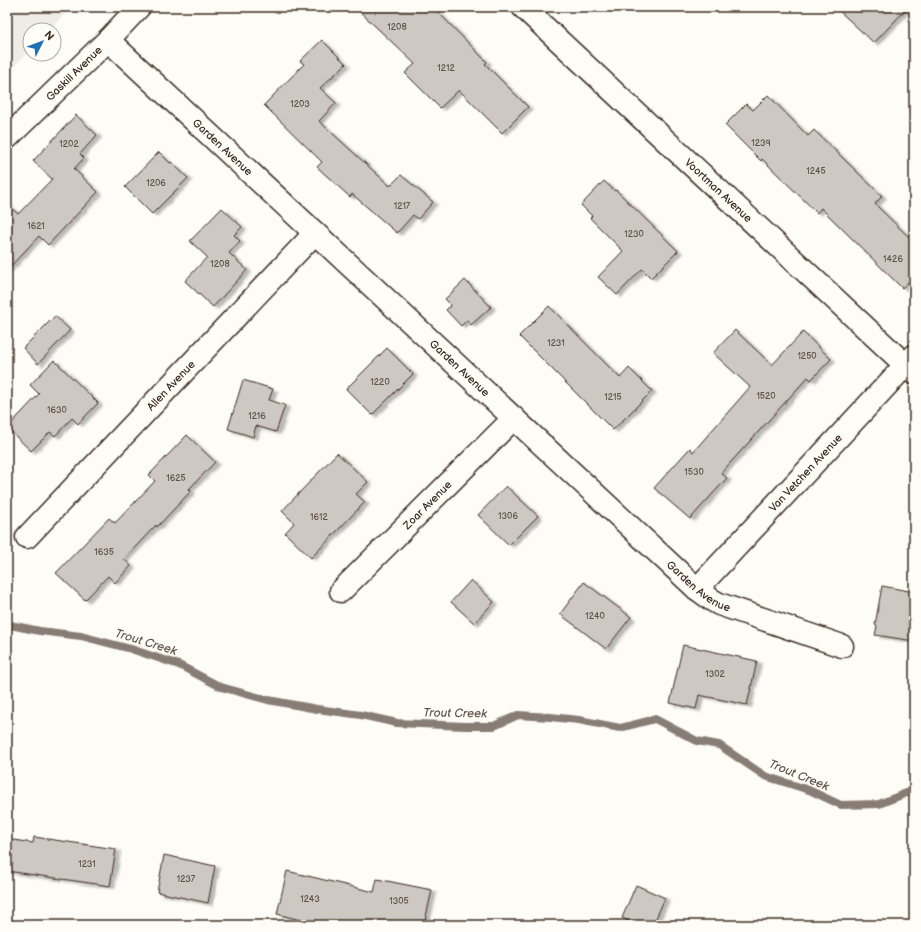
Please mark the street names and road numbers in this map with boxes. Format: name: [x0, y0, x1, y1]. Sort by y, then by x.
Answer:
street label: Gaskill Avenue: [43, 43, 105, 104]
street label: Garden Avenue: [190, 116, 256, 179]
street label: Voortman Avenue: [682, 156, 755, 225]
street label: Garden Avenue: [427, 337, 493, 400]
street label: Allen Avenue: [144, 357, 198, 413]
street label: Van Vetchen Avenue: [766, 431, 845, 514]
street label: Zoar Avenue: [400, 478, 455, 533]
street label: Garden Avenue: [664, 558, 733, 615]

